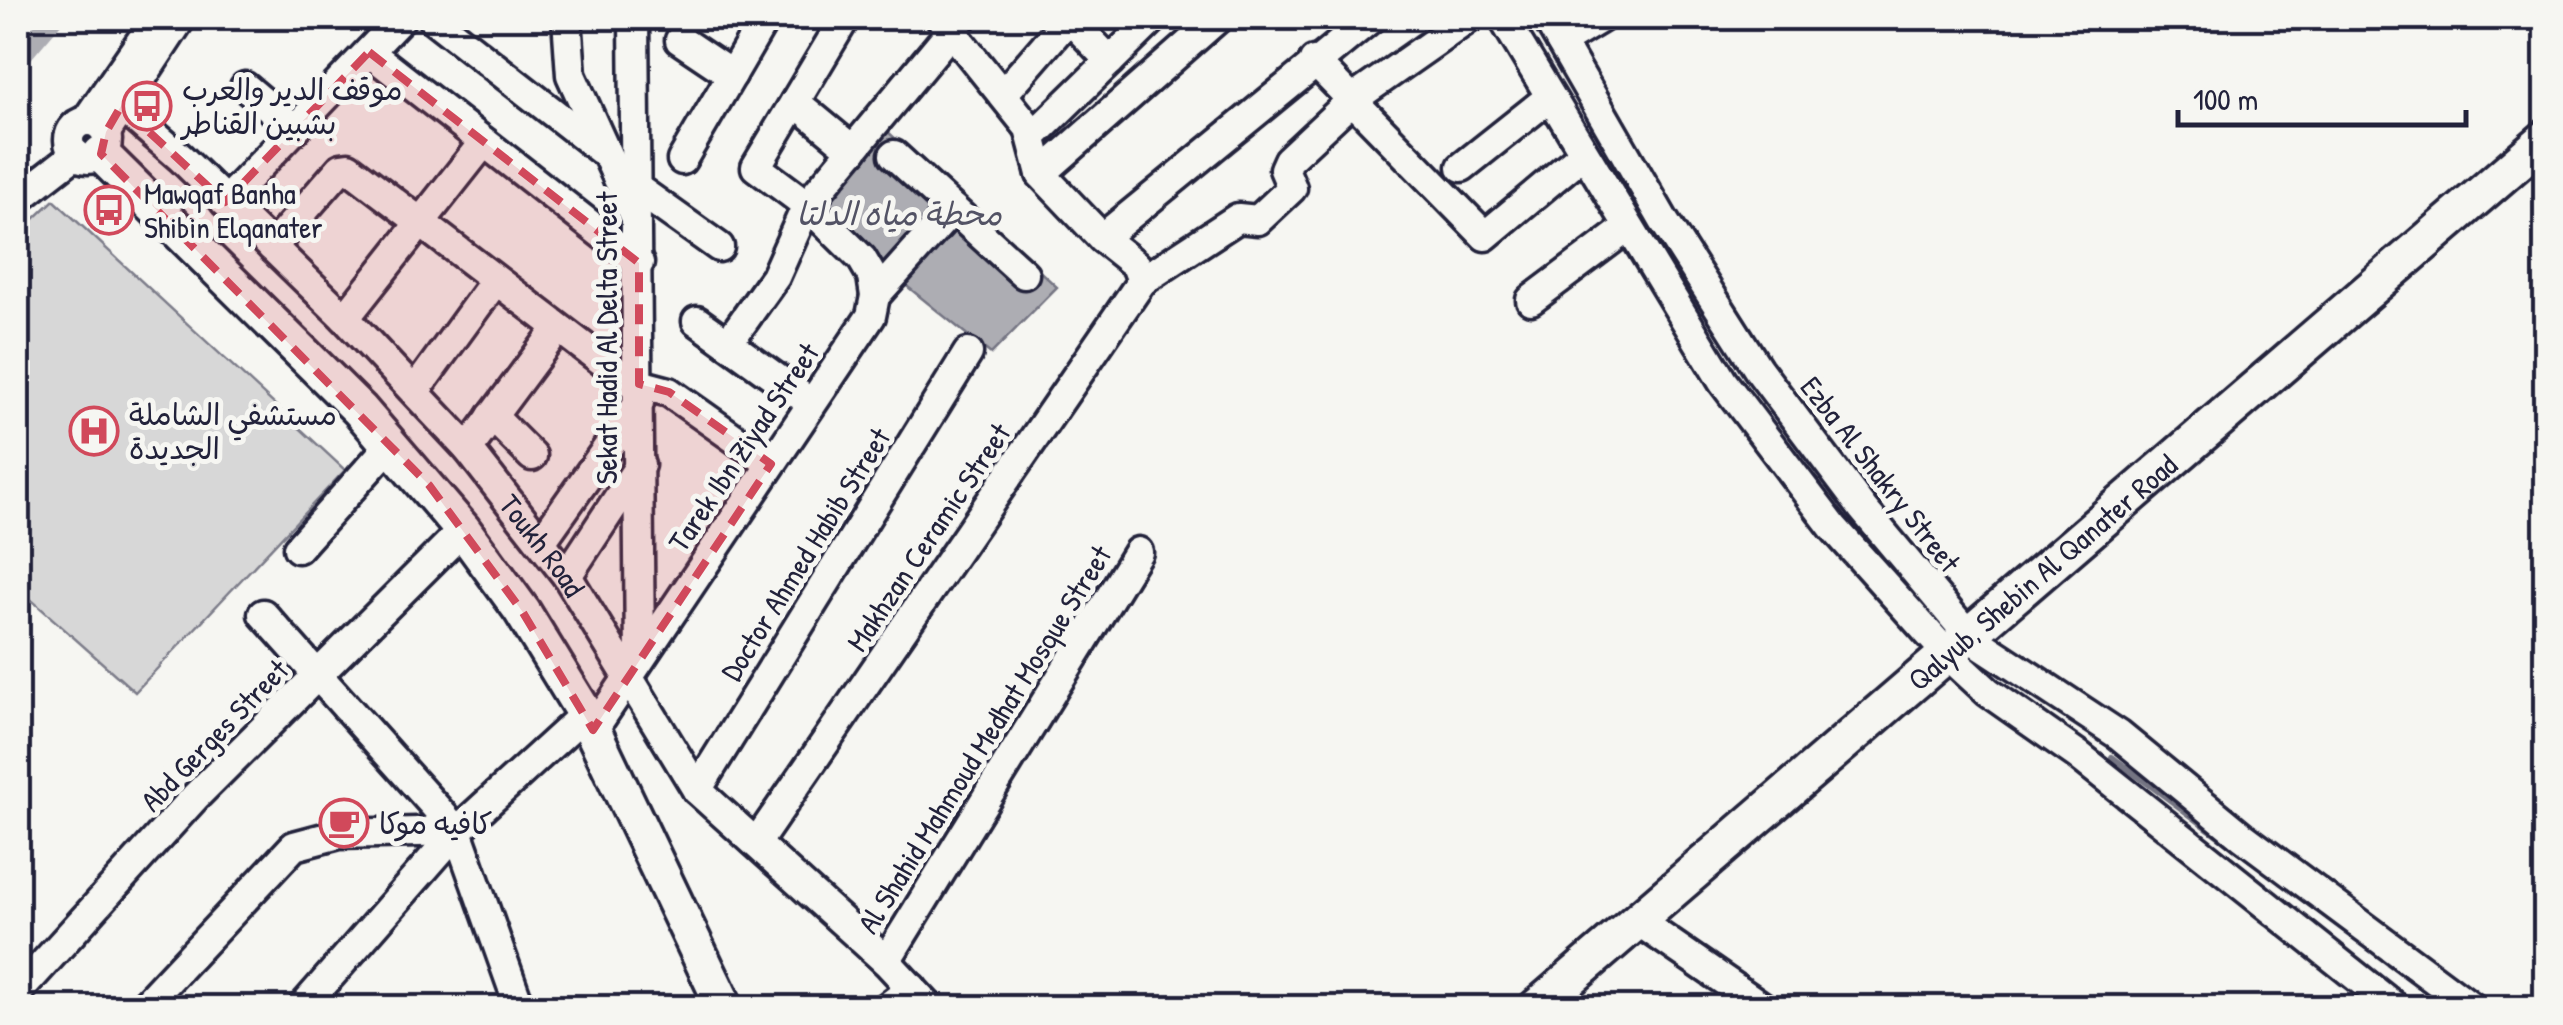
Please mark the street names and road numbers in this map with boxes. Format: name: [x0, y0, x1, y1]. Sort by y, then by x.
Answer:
street label: Sekat Hadid Al Delta Street: [586, 191, 626, 484]
street label: Tarek Ibn Ziyad Street: [658, 334, 828, 559]
street label: Ezba Al Shakry Street: [1792, 368, 1971, 581]
street label: Makhzan Ceramic Street: [837, 415, 1020, 659]
street label: Doctor Ahmed Habib Street: [711, 419, 899, 688]
street label: Qalyub, Shebin Al Qanater Road: [1899, 445, 2186, 699]
street label: Toukh Road: [490, 486, 595, 604]
street label: Al Shahid Mahmoud Medhat Mosque Street: [848, 537, 1121, 940]
street label: Abd Gerges Street: [131, 650, 297, 820]

